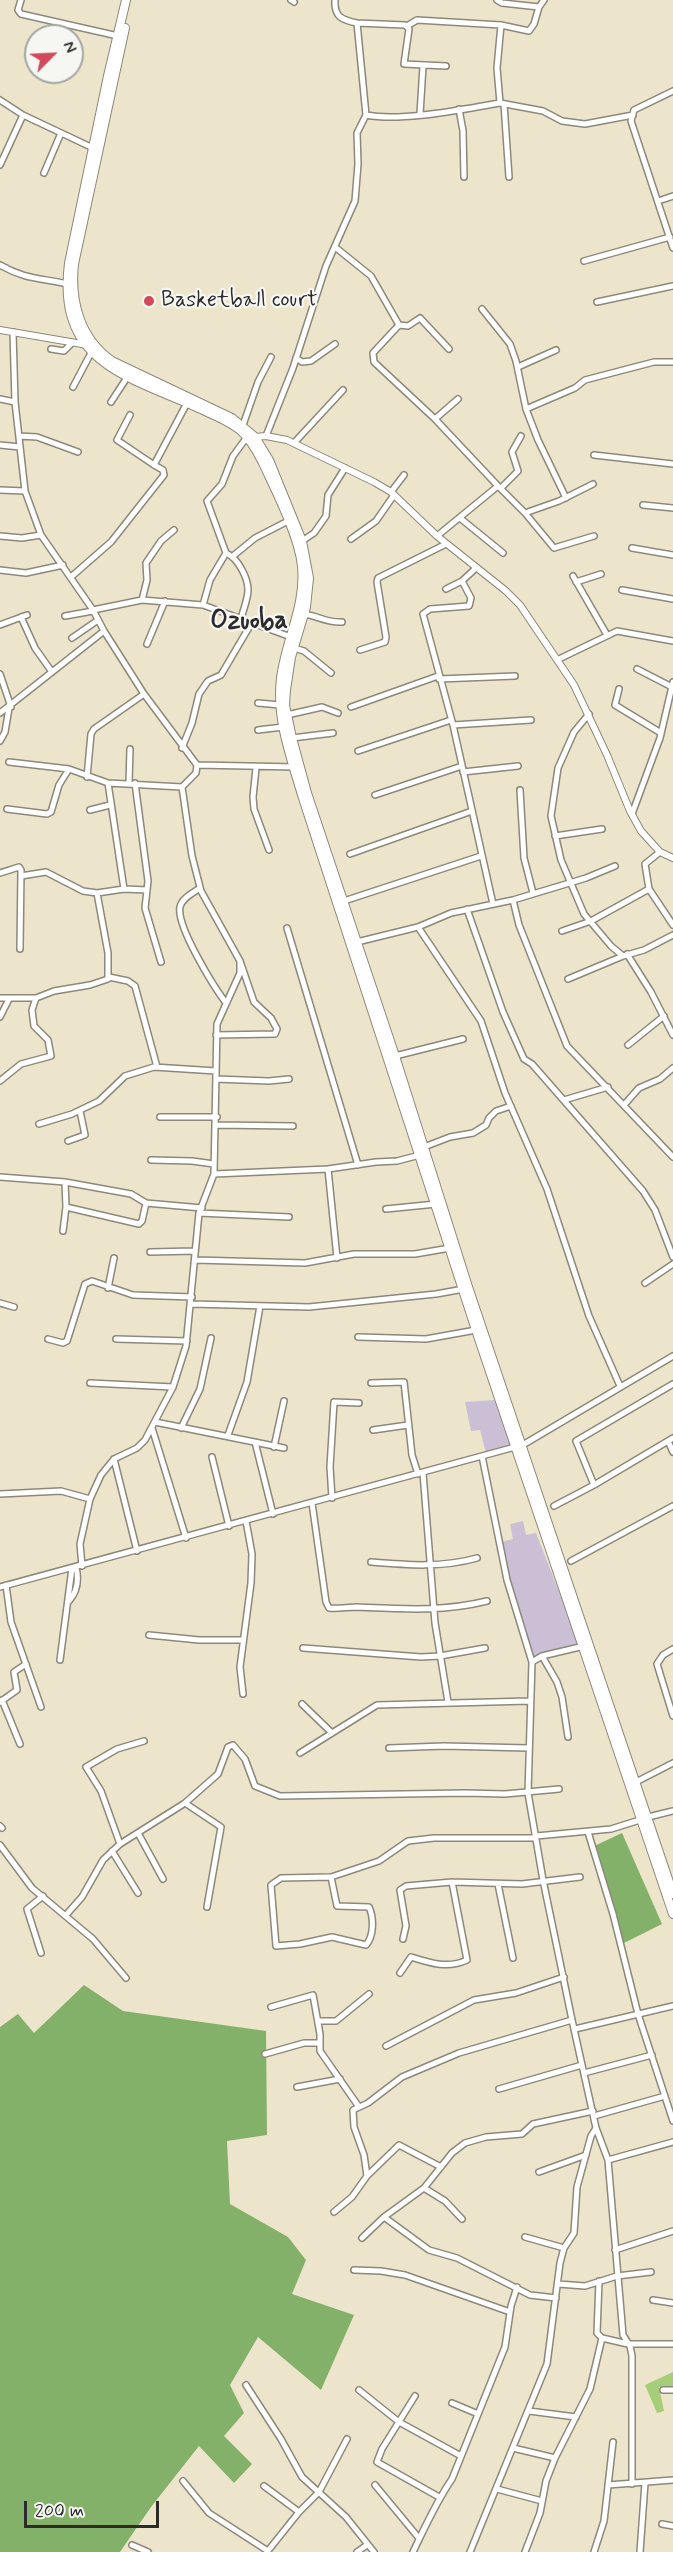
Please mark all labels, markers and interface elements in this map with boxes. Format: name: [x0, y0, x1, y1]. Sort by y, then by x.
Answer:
north arrow: [24, 24, 84, 84]
text: N: [57, 38, 81, 56]
place label: Basketball court: [161, 288, 317, 314]
marker: Basketball court: [142, 294, 156, 308]
district label: Ozuoba: [210, 607, 288, 639]
scale bar: [27, 2489, 162, 2527]
text: 200 m: [35, 2499, 84, 2523]

